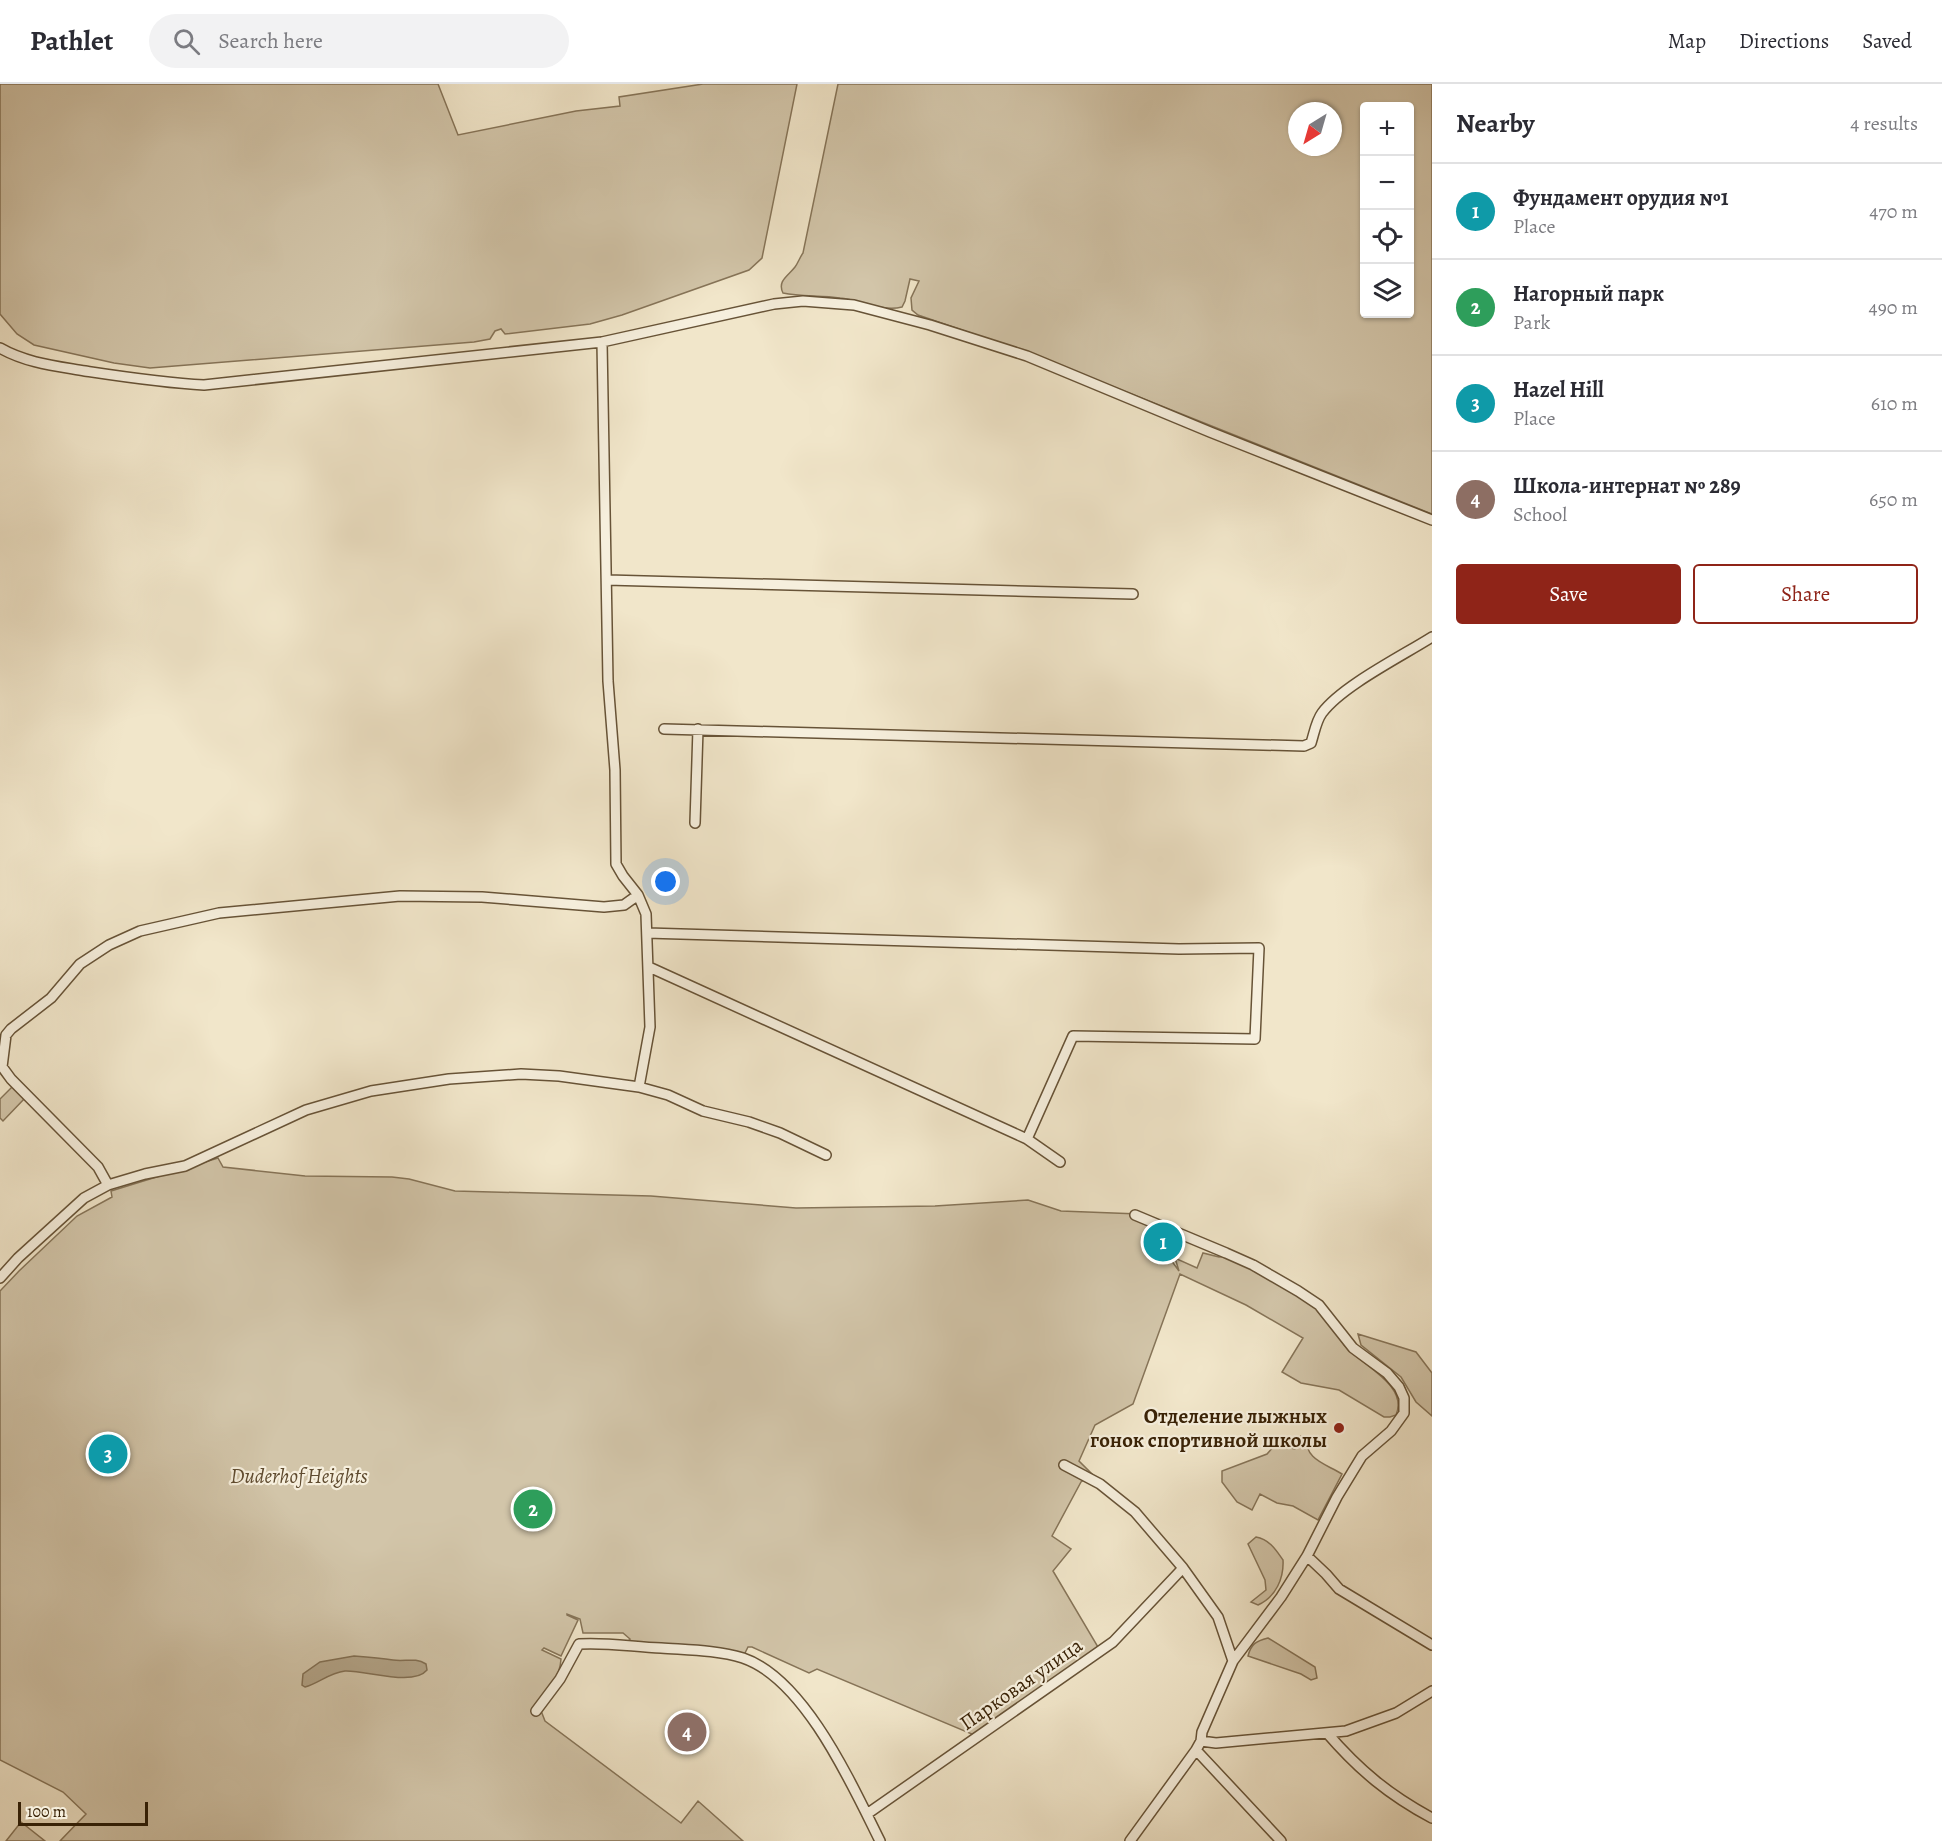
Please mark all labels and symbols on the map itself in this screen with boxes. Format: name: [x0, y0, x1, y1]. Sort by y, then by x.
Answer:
north arrow: [1288, 102, 1342, 156]
your location: [651, 867, 680, 896]
pin: 1: [1144, 1220, 1182, 1264]
place label: Отделение лыжных гонок спортивной школы: [1090, 1402, 1327, 1454]
marker: Отделение лыжных гонок спортивной школы: [1332, 1421, 1346, 1435]
pin: 3: [88, 1432, 128, 1476]
park label: Duderhof Heights: [230, 1462, 368, 1490]
pin: 2: [514, 1486, 552, 1532]
street label: Парковая улица: [954, 1631, 1088, 1737]
pin: 4: [668, 1710, 706, 1754]
scale bar: [18, 1799, 148, 1826]

